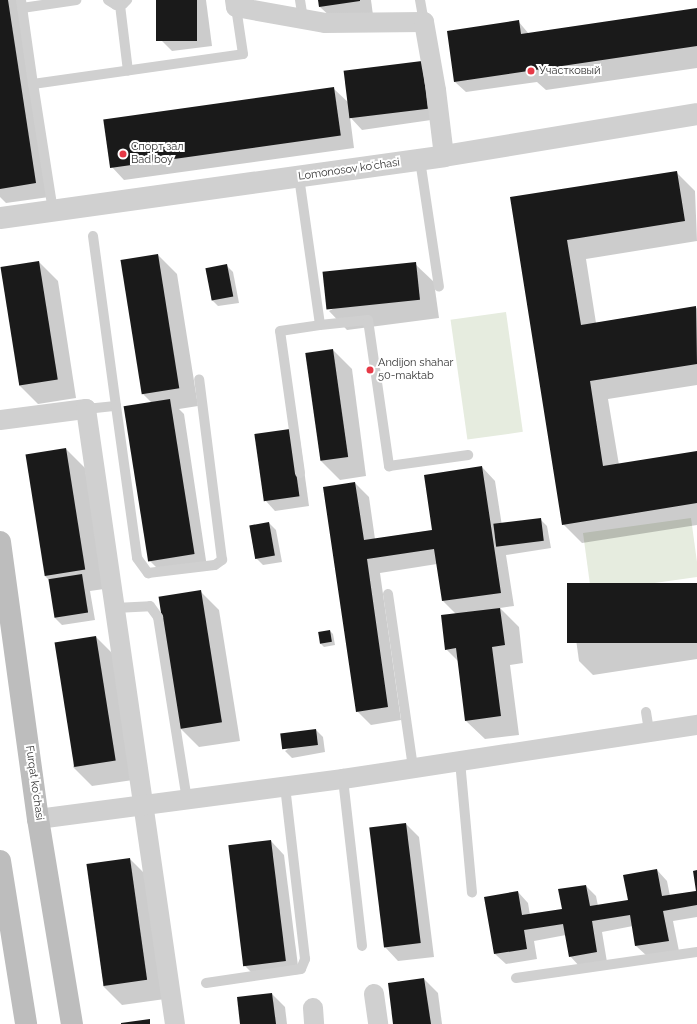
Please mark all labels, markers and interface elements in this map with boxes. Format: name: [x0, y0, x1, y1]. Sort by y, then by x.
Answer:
place label: Участковый: [539, 64, 601, 78]
marker: Участковый: [526, 66, 536, 76]
place label: Спорт зал Bad boy: [131, 141, 183, 167]
marker: Спорт зал Bad boy: [118, 149, 128, 159]
street label: Lomonosov koʻchasi: [297, 156, 401, 184]
place label: Andijon shahar 50-maktab: [378, 357, 453, 383]
marker: Andijon shahar 50-maktab: [365, 365, 375, 375]
street label: Furqat ko'chasi: [22, 745, 46, 821]

